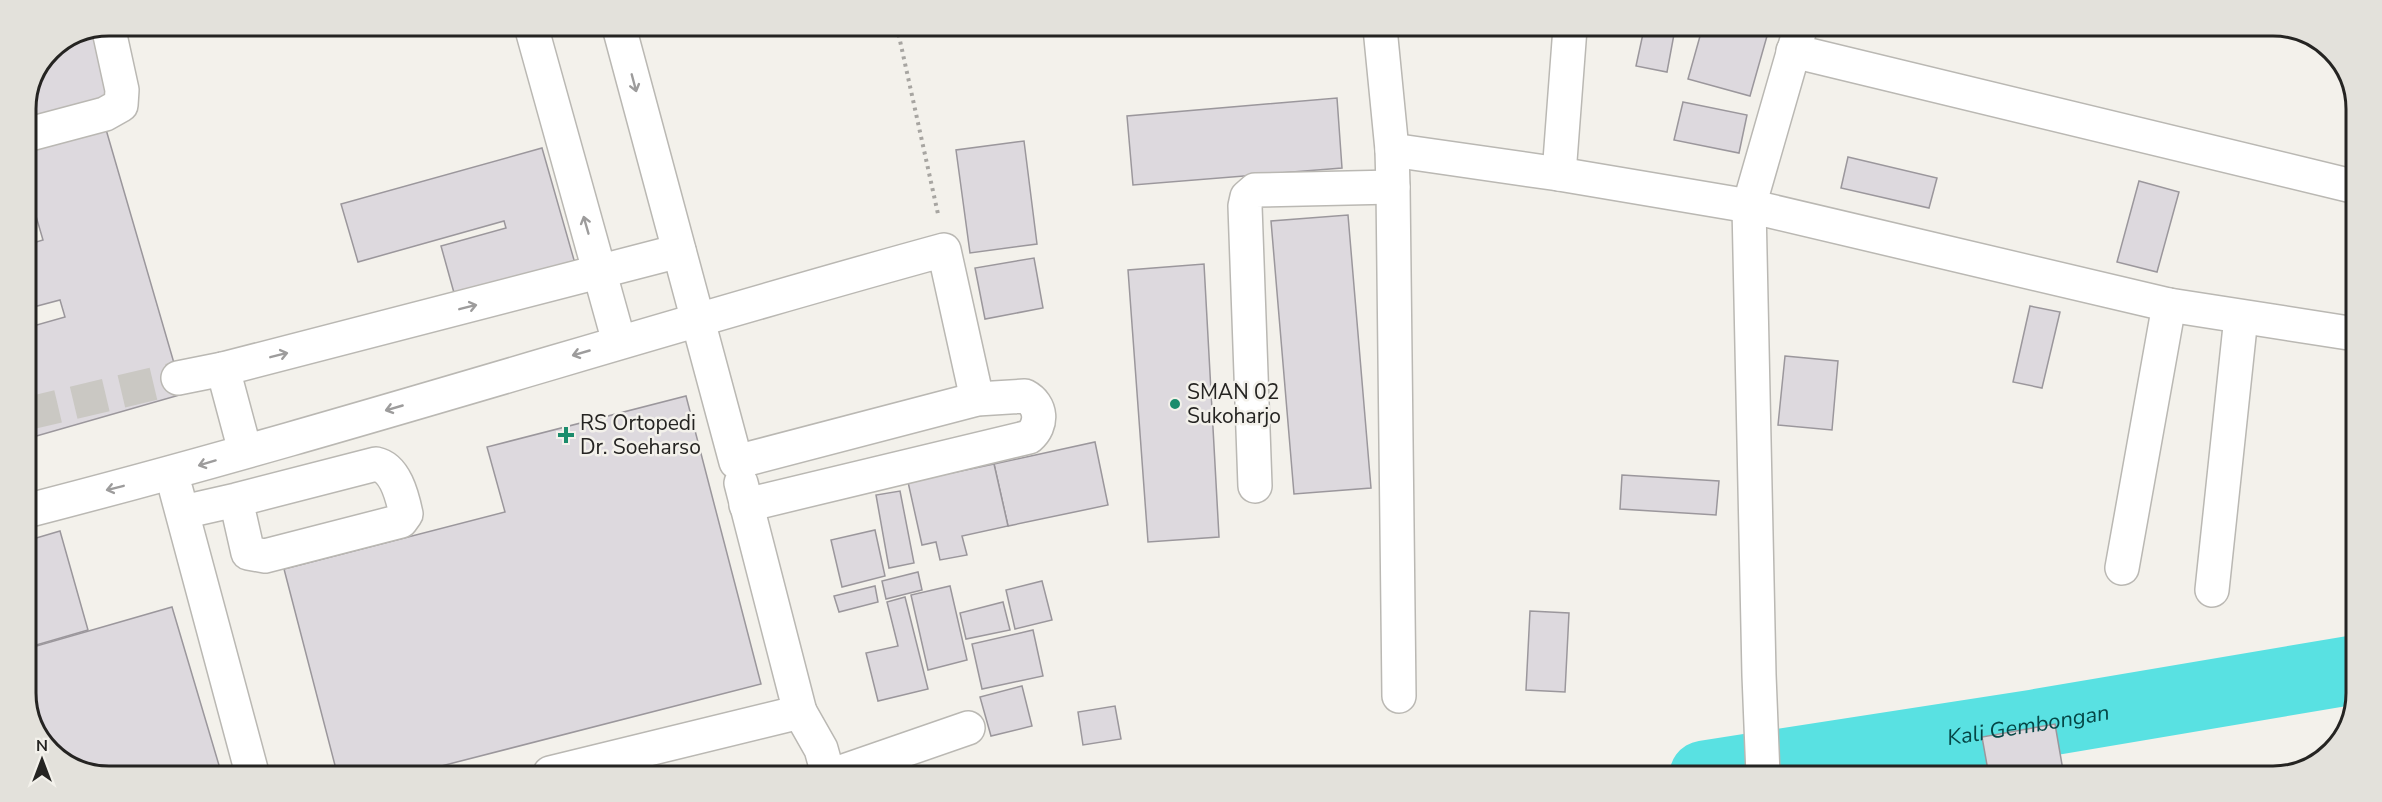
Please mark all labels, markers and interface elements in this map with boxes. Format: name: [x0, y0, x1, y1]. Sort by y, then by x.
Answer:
one-way arrow: [629, 73, 640, 92]
one-way arrow: [580, 216, 591, 235]
one-way arrow: [458, 301, 477, 312]
one-way arrow: [572, 348, 591, 359]
one-way arrow: [269, 349, 288, 360]
place label: SMAN 02 Sukoharjo: [1187, 378, 1281, 430]
marker: SMAN 02 Sukoharjo: [1168, 397, 1182, 411]
one-way arrow: [385, 403, 404, 415]
place label: RS Ortopedi Dr. Soeharso: [580, 409, 701, 461]
marker: RS Ortopedi Dr. Soeharso: [557, 426, 575, 444]
one-way arrow: [198, 458, 217, 469]
one-way arrow: [106, 483, 125, 494]
water label: Kali Gembongan: [1945, 698, 2112, 753]
north arrow: [12, 730, 72, 790]
text: N: [36, 735, 48, 757]

